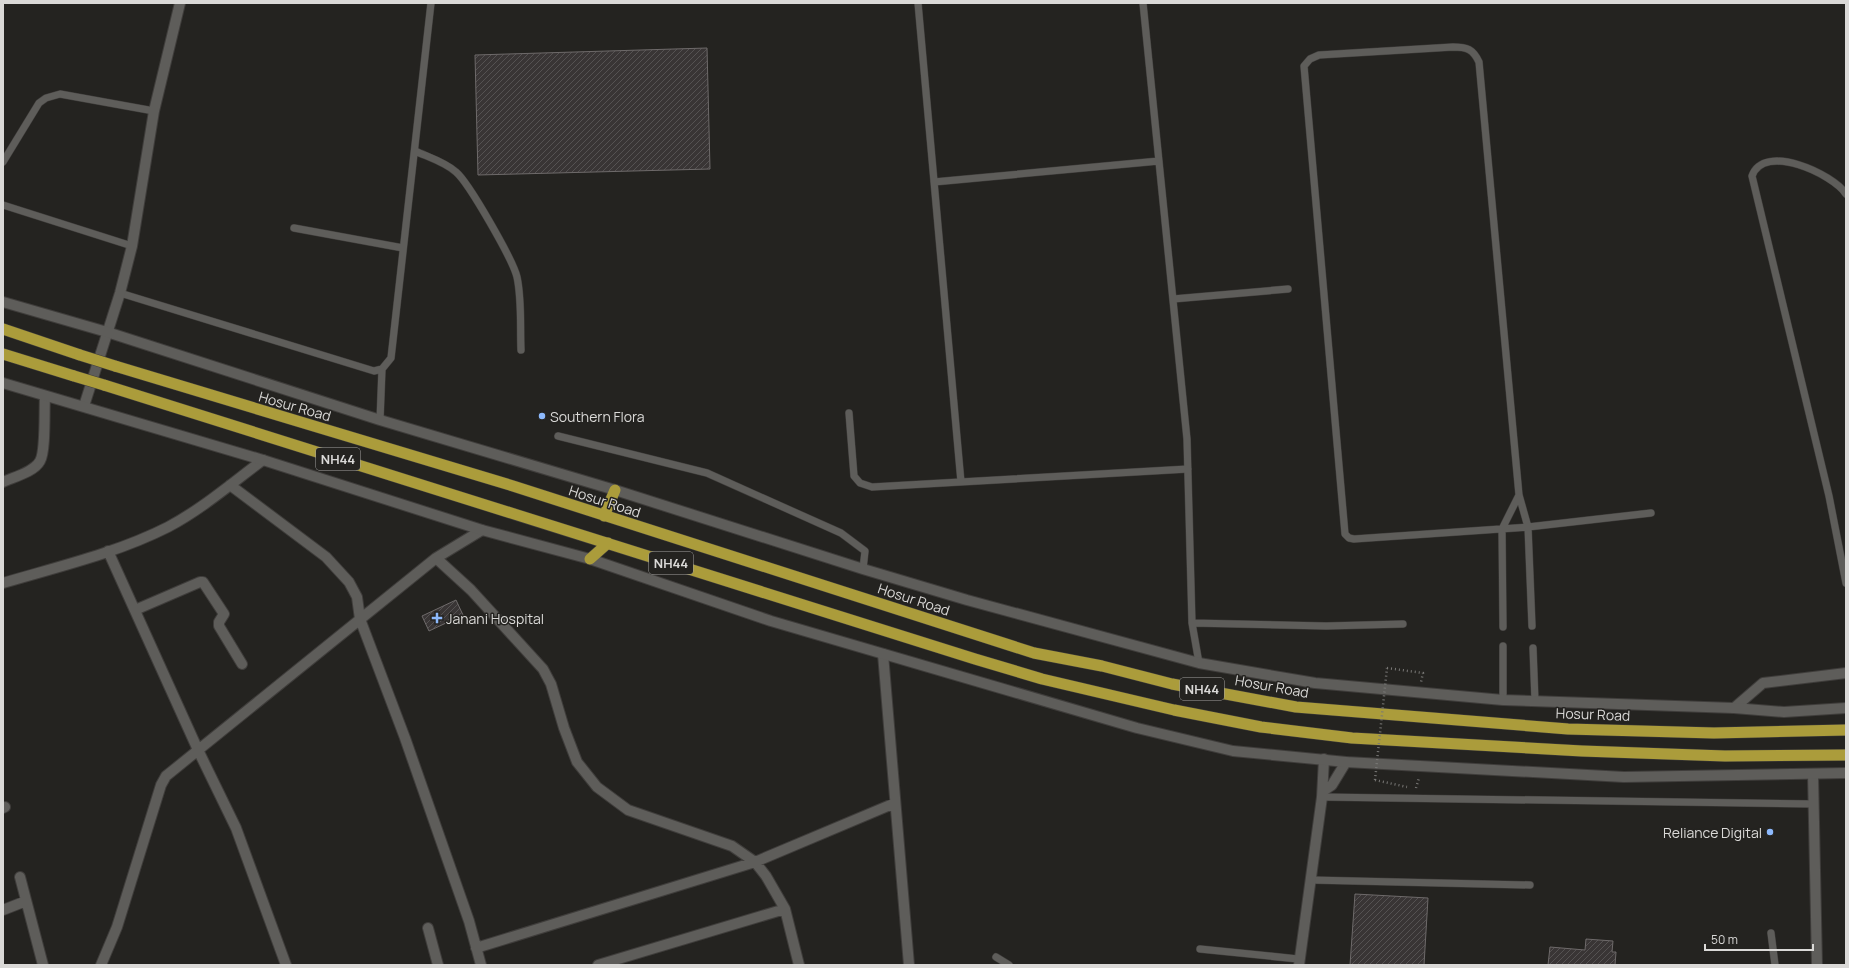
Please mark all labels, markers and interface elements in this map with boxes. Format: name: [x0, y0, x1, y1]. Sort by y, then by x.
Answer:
street label: Hosur Road: [257, 387, 333, 425]
place label: Southern Flora: [550, 407, 645, 426]
marker: Southern Flora: [537, 411, 547, 421]
road number: NH44: [316, 448, 360, 470]
street label: Hosur Road: [567, 480, 643, 522]
road number: NH44: [649, 552, 693, 574]
street label: Hosur Road: [876, 578, 952, 620]
place label: Janani Hospital: [446, 609, 544, 628]
marker: Janani Hospital: [431, 612, 443, 624]
street label: Hosur Road: [1234, 670, 1310, 702]
road number: NH44: [1180, 678, 1224, 700]
street label: Hosur Road: [1555, 703, 1631, 725]
place label: Reliance Digital: [1663, 823, 1762, 842]
marker: Reliance Digital: [1765, 827, 1775, 837]
scale bar: [1705, 926, 1813, 952]
text: 50 m: [1711, 931, 1738, 948]

